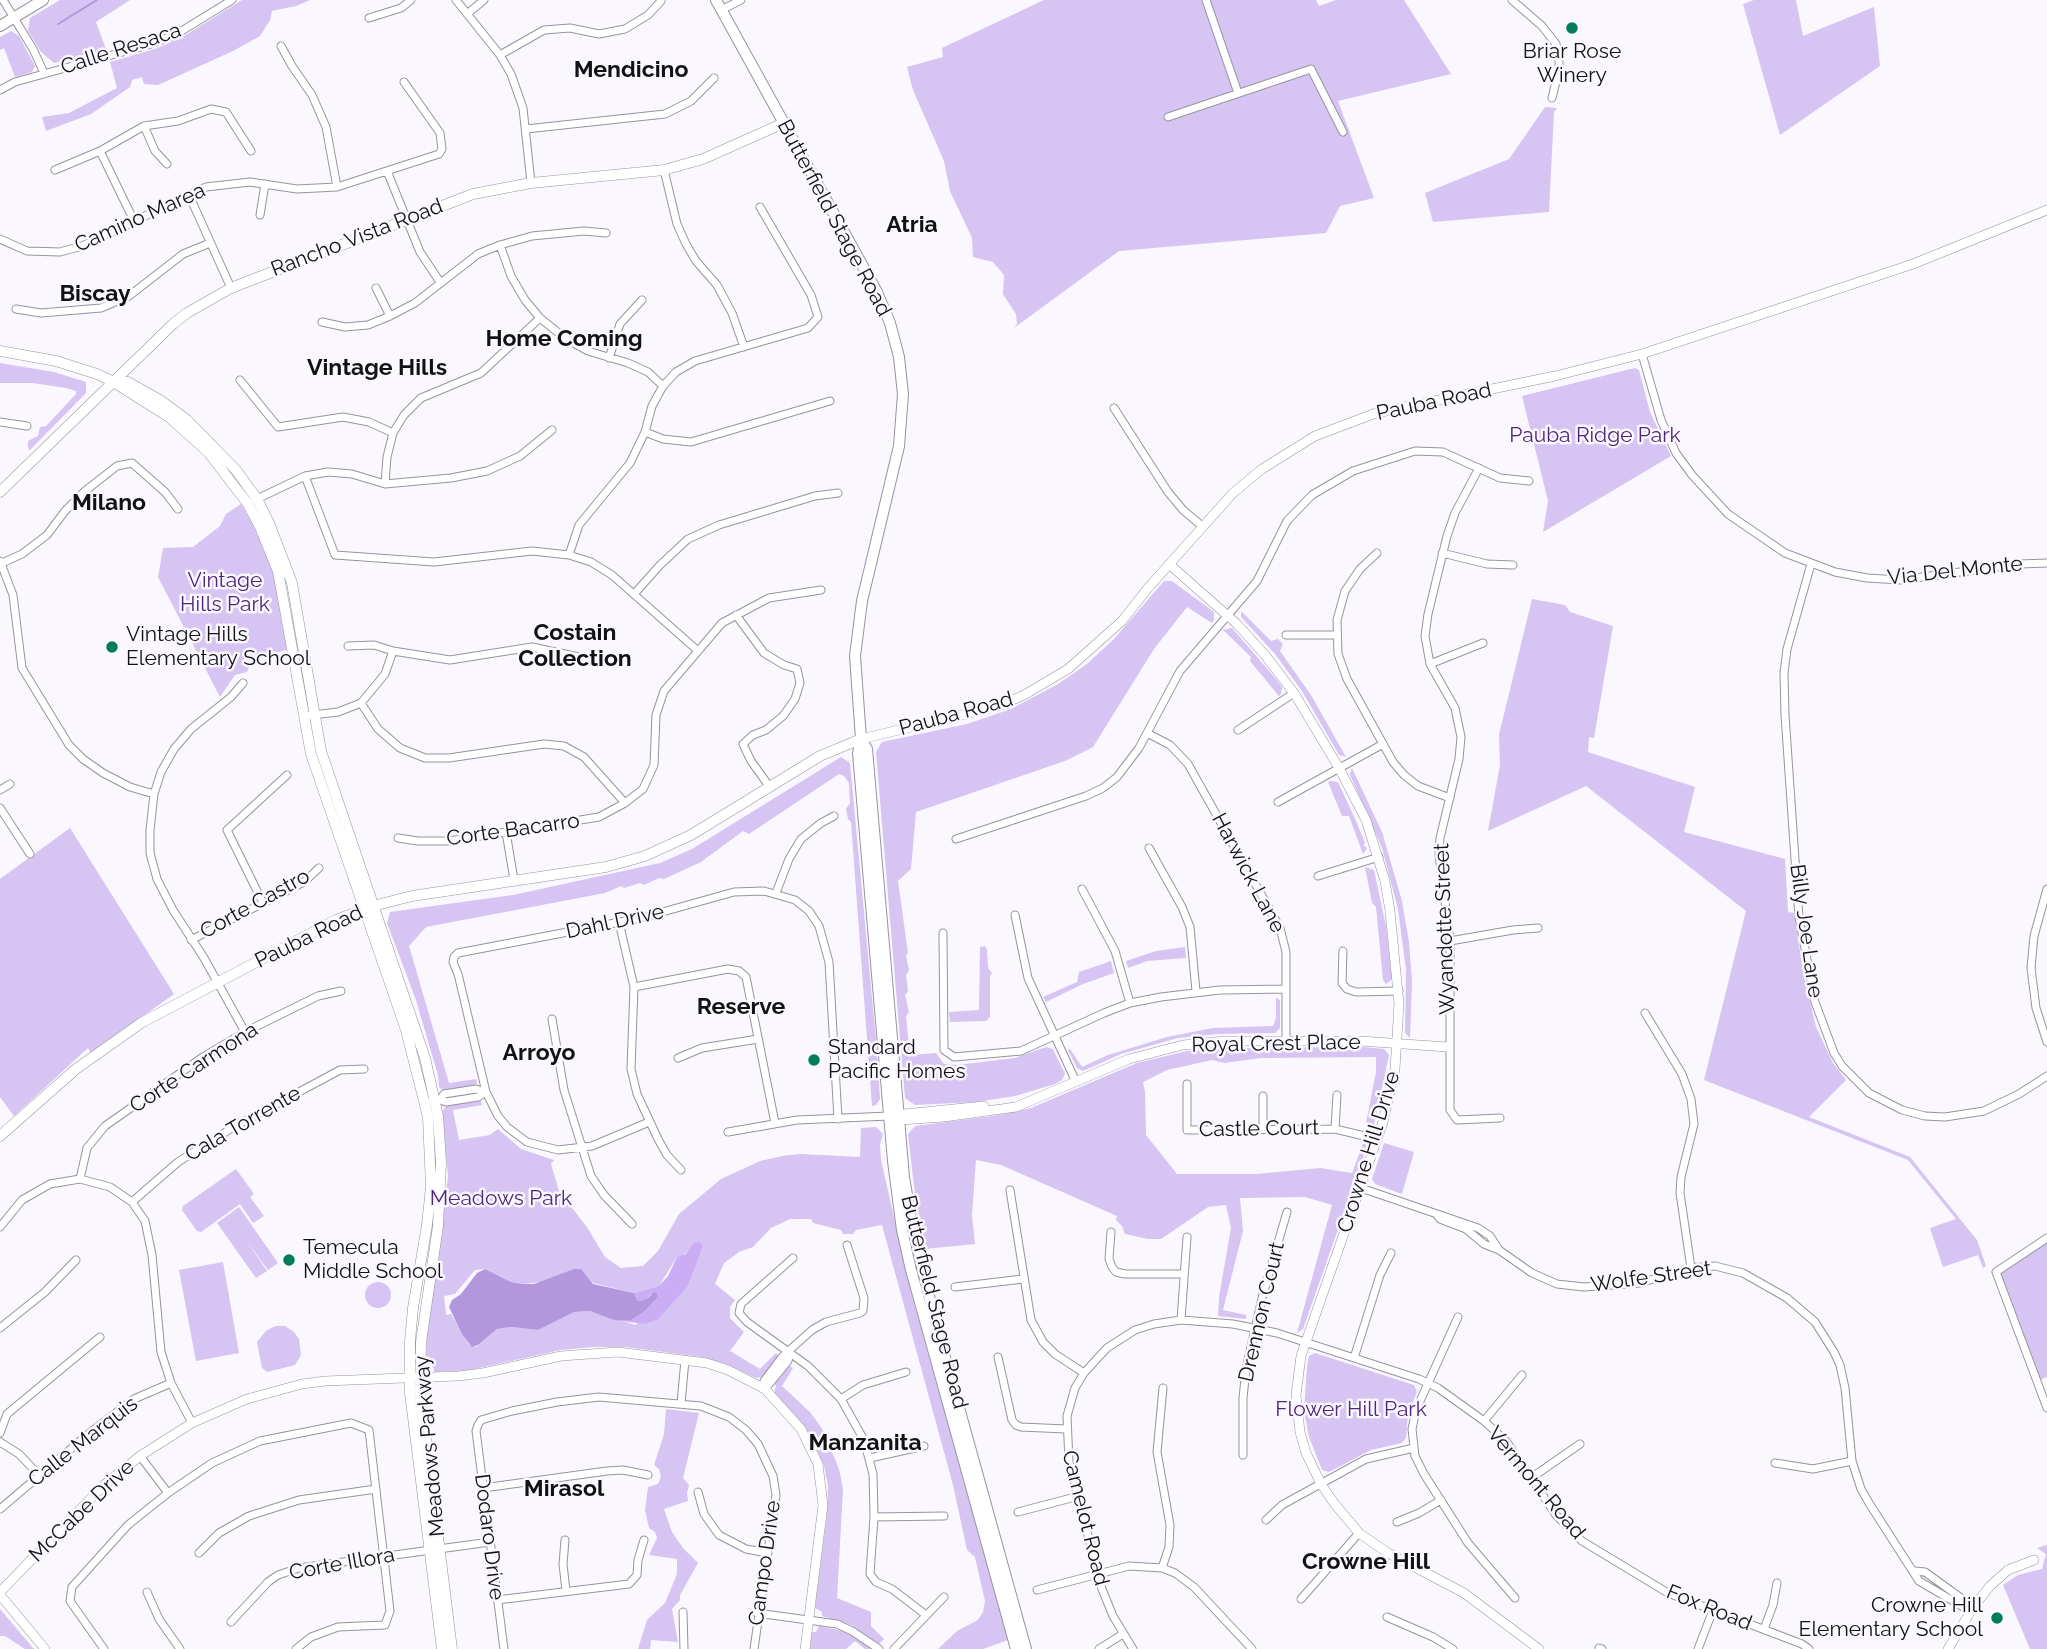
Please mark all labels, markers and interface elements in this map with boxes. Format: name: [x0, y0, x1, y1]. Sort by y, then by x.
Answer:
street label: Calle Resaca: [58, 18, 184, 80]
marker: Briar Rose Winery: [1564, 20, 1580, 36]
place label: Briar Rose Winery: [1523, 39, 1621, 89]
district label: Mendicino: [574, 56, 688, 84]
street label: Butterfield Stage Road: [771, 115, 897, 321]
street label: Camino Marea: [71, 178, 209, 258]
street label: Rancho Vista Road: [268, 194, 446, 282]
district label: Atria: [886, 211, 938, 239]
district label: Biscay: [59, 280, 131, 308]
district label: Home Coming: [486, 325, 642, 353]
district label: Vintage Hills: [307, 354, 447, 382]
street label: Pauba Road: [1374, 378, 1494, 426]
park label: Pauba Ridge Park: [1509, 423, 1681, 449]
district label: Milano: [72, 489, 146, 517]
street label: Via Del Monte: [1886, 551, 2024, 591]
park label: Vintage Hills Park: [180, 568, 270, 618]
district label: Costain Collection: [518, 619, 632, 673]
place label: Vintage Hills Elementary School: [126, 622, 310, 672]
marker: Vintage Hills Elementary School: [104, 639, 120, 655]
street label: Pauba Road: [896, 687, 1016, 741]
street label: Corte Bacarro: [445, 808, 581, 852]
street label: Harwick Lane: [1206, 809, 1290, 937]
street label: Wyandotte Street: [1429, 843, 1461, 1015]
street label: Billy Joe Lane: [1784, 863, 1828, 999]
street label: Corte Castro: [196, 864, 314, 944]
street label: Dahl Drive: [564, 899, 666, 945]
street label: Pauba Road: [251, 900, 367, 974]
district label: Reserve: [697, 993, 785, 1021]
street label: Corte Carmona: [125, 1017, 263, 1119]
street label: Royal Crest Place: [1191, 1030, 1361, 1058]
place label: Standard Pacific Homes: [828, 1035, 966, 1085]
district label: Arroyo: [503, 1039, 575, 1067]
marker: Standard Pacific Homes: [806, 1052, 822, 1068]
street label: Crowne Hill Drive: [1332, 1068, 1406, 1236]
street label: Cala Torrente: [181, 1081, 305, 1167]
street label: Castle Court: [1199, 1115, 1319, 1143]
park label: Meadows Park: [430, 1186, 572, 1212]
street label: Butterfield Stage Road: [895, 1193, 973, 1411]
place label: Temecula Middle School: [303, 1235, 443, 1285]
street label: Drennon Court: [1234, 1240, 1290, 1384]
marker: Temecula Middle School: [281, 1252, 297, 1268]
street label: Wolfe Street: [1589, 1256, 1713, 1298]
street label: Meadows Parkway: [410, 1354, 450, 1538]
street label: Calle Marquis: [23, 1391, 143, 1493]
park label: Flower Hill Park: [1275, 1397, 1427, 1423]
street label: Vermont Road: [1482, 1422, 1590, 1544]
district label: Manzanita: [808, 1429, 922, 1457]
street label: Camelot Road: [1056, 1448, 1114, 1588]
street label: McCabe Drive: [24, 1455, 140, 1567]
street label: Dodaro Drive: [469, 1472, 509, 1602]
district label: Mirasol: [524, 1475, 604, 1503]
street label: Campo Drive: [744, 1499, 786, 1627]
street label: Corte Illora: [287, 1542, 397, 1586]
district label: Crowne Hill: [1302, 1548, 1430, 1576]
street label: Fox Road: [1663, 1579, 1755, 1637]
place label: Crowne Hill Elementary School: [1799, 1593, 1983, 1643]
marker: Crowne Hill Elementary School: [1989, 1610, 2005, 1626]

